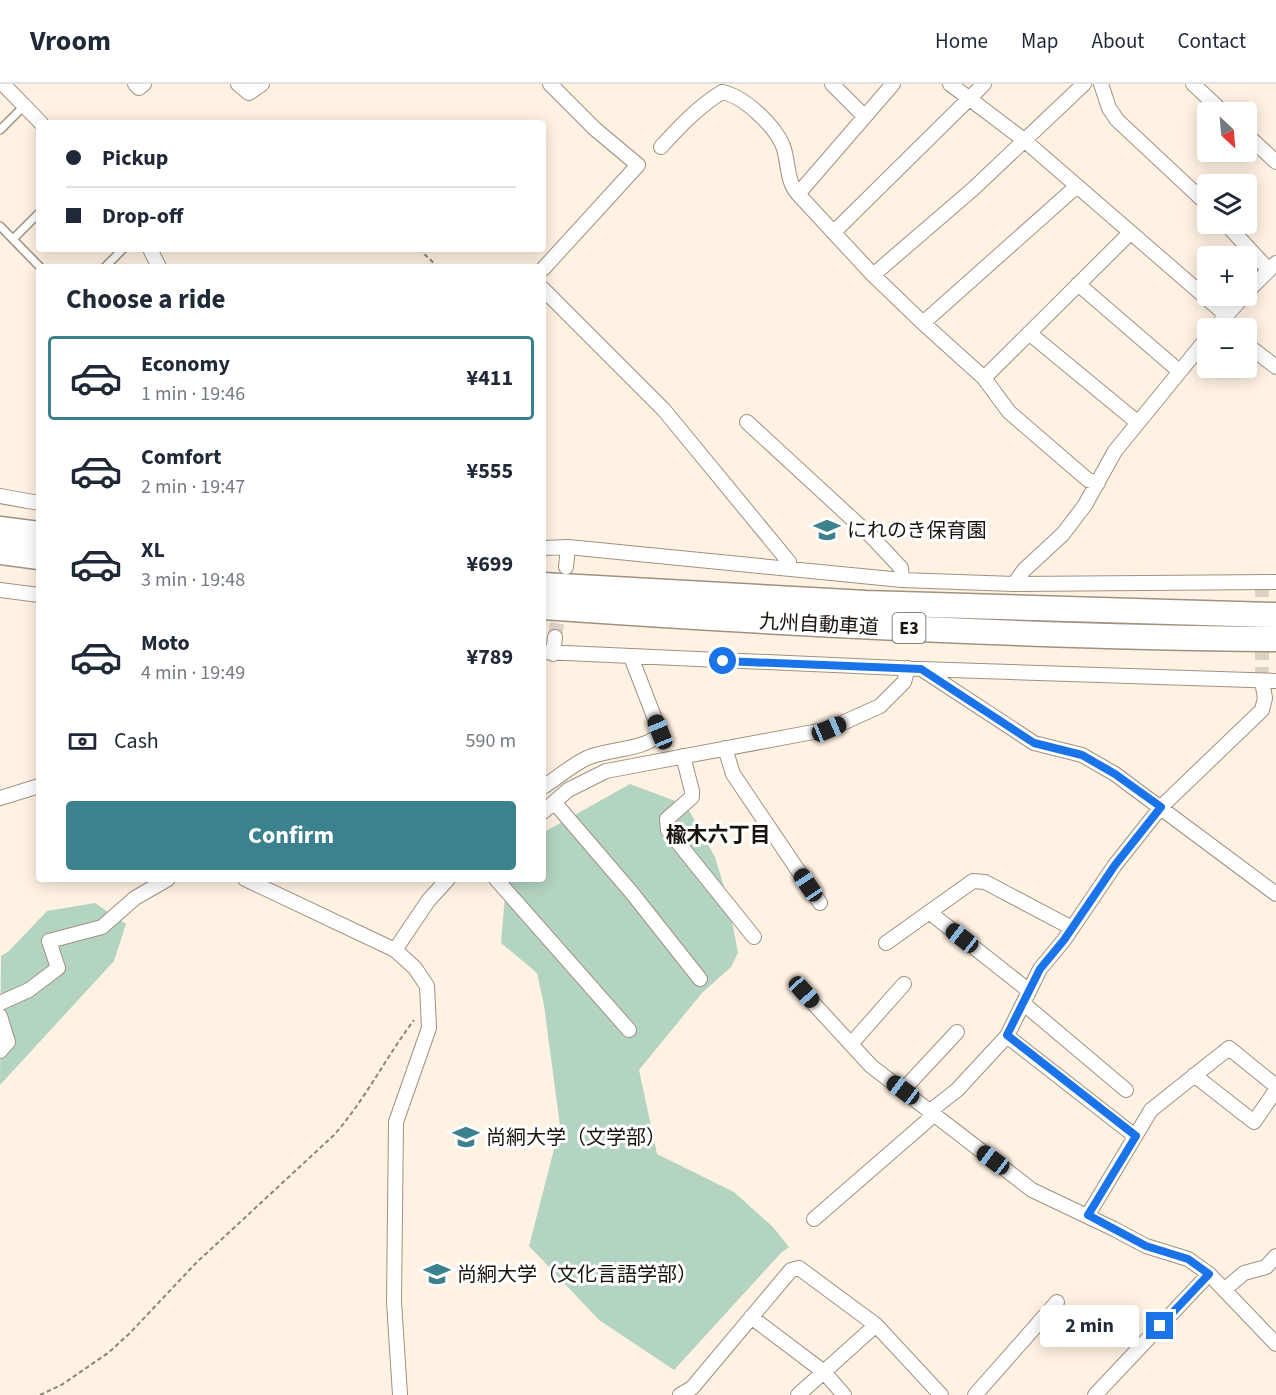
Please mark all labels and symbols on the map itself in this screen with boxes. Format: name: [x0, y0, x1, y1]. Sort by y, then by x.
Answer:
north arrow: [1197, 102, 1257, 162]
school or university icon: にれのき保育園: [812, 515, 842, 545]
place label: にれのき保育園: [847, 517, 986, 545]
street label: 九州自動車道: [758, 608, 880, 642]
road number: E3: [892, 613, 926, 643]
route start: [709, 647, 736, 674]
car: [645, 712, 675, 752]
car: [809, 714, 849, 744]
district label: 楡木六丁目: [666, 820, 771, 850]
car: [790, 865, 826, 905]
car: [942, 920, 982, 956]
car: [785, 973, 823, 1011]
car: [883, 1072, 923, 1108]
school or university icon: 尚絅大学（文学部）: [451, 1122, 481, 1152]
place label: 尚絅大学（文学部）: [486, 1124, 666, 1152]
car: [973, 1142, 1013, 1178]
school or university icon: 尚絅大学（文化言語学部）: [422, 1259, 452, 1289]
place label: 尚絅大学（文化言語学部）: [457, 1261, 697, 1289]
callout: 2 min: [1040, 1305, 1139, 1347]
route end: [1146, 1312, 1173, 1339]

